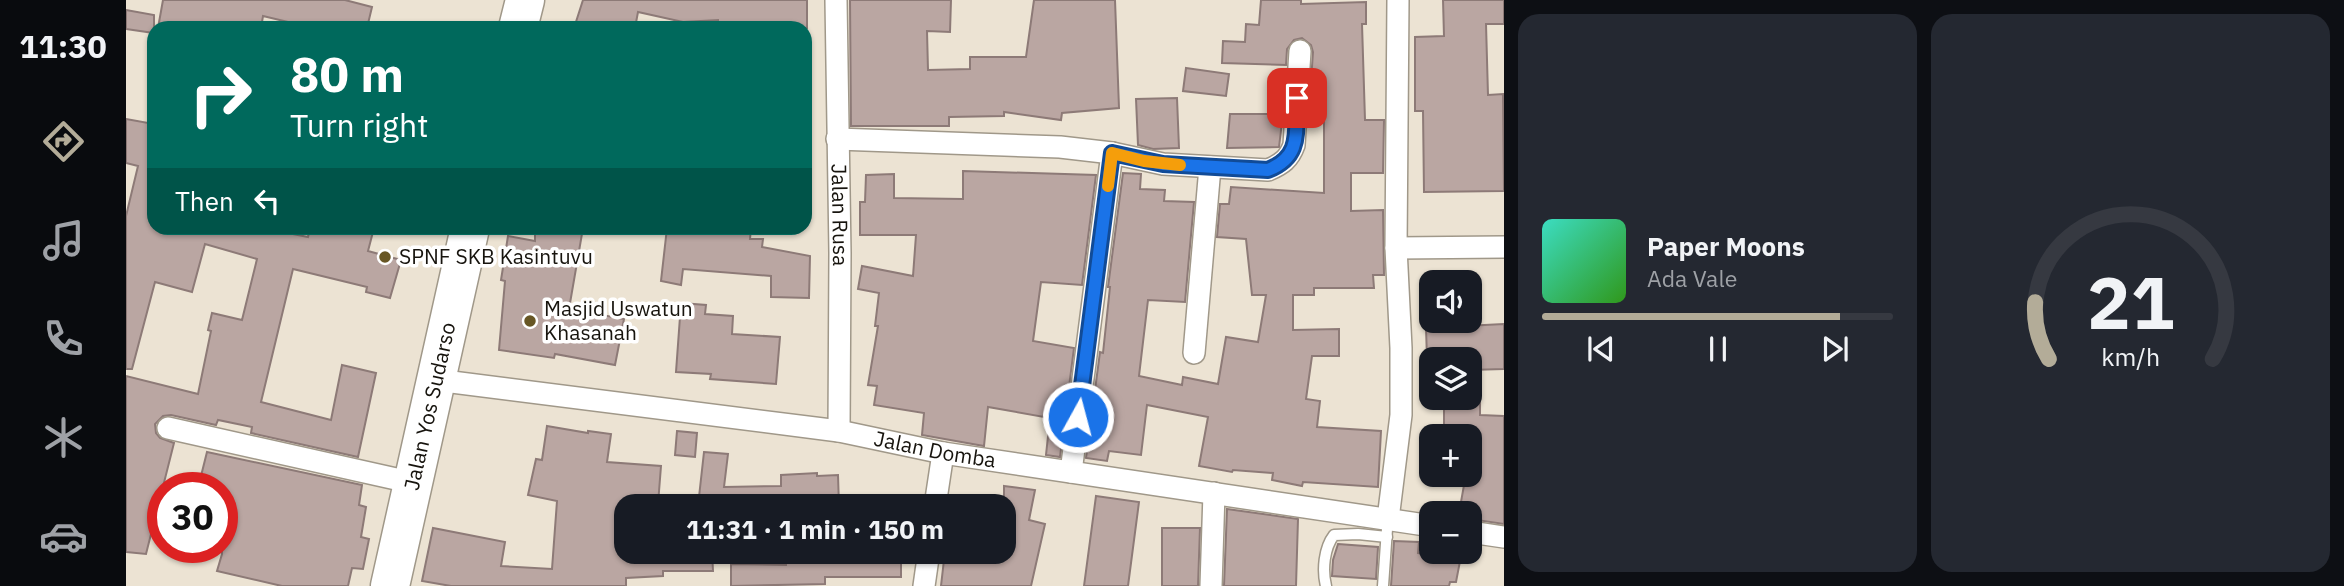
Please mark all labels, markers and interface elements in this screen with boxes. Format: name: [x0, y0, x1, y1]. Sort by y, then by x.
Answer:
text: 11:30: [19, 25, 107, 67]
text: 80 m: [290, 42, 404, 105]
icon: right: [175, 49, 266, 140]
pin: [1267, 68, 1327, 128]
icon: arrive: [1278, 79, 1316, 117]
text: Turn right: [290, 104, 428, 146]
icon: directions: [39, 117, 88, 166]
street label: Jalan Rusa: [826, 163, 855, 266]
icon: left: [248, 182, 286, 220]
text: Then: [175, 184, 234, 218]
icon: music: [39, 216, 88, 265]
text: Paper Moons: [1647, 229, 1805, 263]
place label: SPNF SKB Kasintuvu: [399, 242, 593, 270]
marker: SPNF SKB Kasintuvu: [377, 249, 393, 265]
text: 21: [2087, 254, 2174, 349]
text: Ada Vale: [1647, 263, 1737, 293]
map controls: [1419, 270, 1482, 564]
button: sound: [1419, 270, 1482, 333]
place label: Masjid Uswatun Khasanah: [544, 294, 693, 346]
marker: Masjid Uswatun Khasanah: [522, 313, 538, 329]
icon: phone: [39, 314, 88, 363]
street label: Jalan Yos Sudarso: [397, 320, 462, 493]
icon: previous: [1582, 330, 1620, 368]
icon: pause: [1699, 330, 1737, 368]
icon: next: [1816, 330, 1854, 368]
text: km/h: [2101, 340, 2160, 373]
button: layers: [1419, 347, 1482, 410]
position arrow: [1041, 380, 1115, 454]
icon: climate: [39, 413, 88, 462]
street label: Jalan Domba: [872, 424, 998, 474]
button: +: [1419, 424, 1482, 487]
speed limit sign: 30: [147, 472, 238, 563]
button: −: [1419, 501, 1482, 564]
icon: car: [39, 512, 88, 561]
text: 11:31 · 1 min · 150 m: [686, 512, 944, 546]

